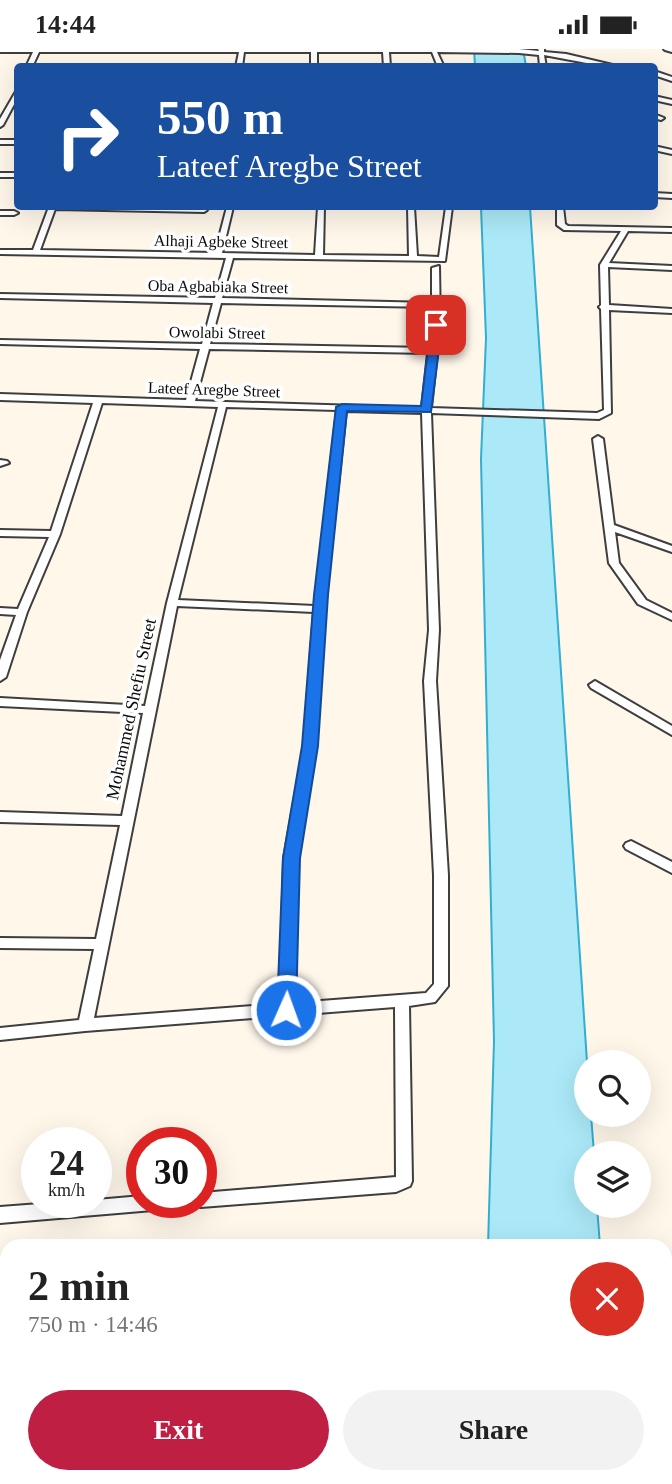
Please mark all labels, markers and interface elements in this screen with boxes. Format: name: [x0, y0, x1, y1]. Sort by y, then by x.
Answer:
text: 14:44: [35, 10, 96, 39]
text: 550 m: [157, 90, 284, 145]
icon: right: [42, 91, 133, 182]
text: Lateef Aregbe Street: [157, 148, 422, 184]
street label: Alhaji Agbeke Street: [154, 232, 289, 252]
street label: Oba Agbabiaka Street: [148, 277, 289, 297]
pin: [406, 295, 466, 355]
icon: arrive: [417, 306, 455, 344]
street label: Owolabi Street: [169, 323, 266, 342]
street label: Lateef Aregbe Street: [148, 379, 281, 401]
street label: Mohammed Shefiu Street: [102, 616, 160, 802]
position arrow: [249, 973, 323, 1047]
map controls: [574, 1050, 651, 1218]
button: search: [574, 1050, 651, 1127]
speed limit sign: 30: [126, 1127, 217, 1218]
button: layers: [574, 1141, 651, 1218]
text: 24: [49, 1144, 84, 1183]
text: km/h: [48, 1180, 85, 1200]
button: close: [570, 1262, 644, 1336]
text: 2 min: [28, 1263, 130, 1309]
text: 750 m · 14:46: [28, 1312, 158, 1337]
button: Exit: [28, 1390, 329, 1470]
button: Share: [343, 1390, 644, 1470]

